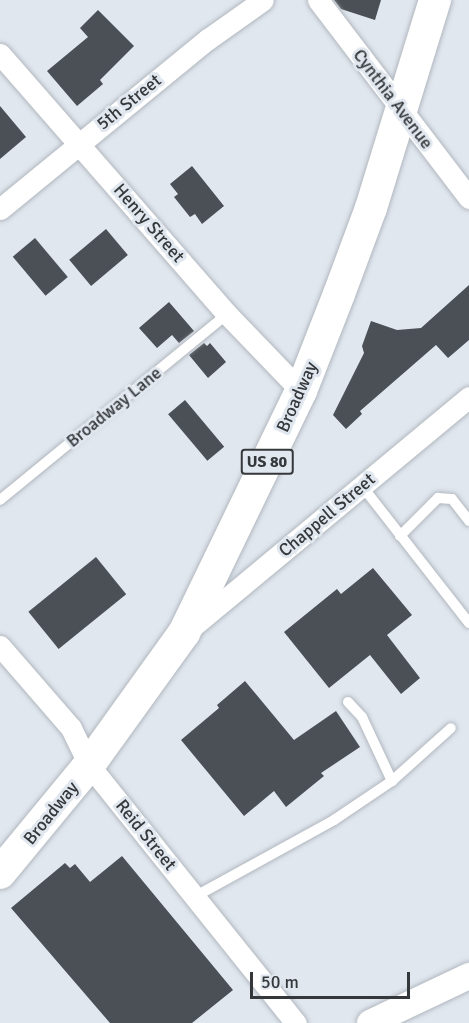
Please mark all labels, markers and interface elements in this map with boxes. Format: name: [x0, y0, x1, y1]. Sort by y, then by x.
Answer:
street label: Cynthia Avenue: [348, 45, 438, 153]
street label: 5th Street: [92, 69, 166, 135]
street label: Henry Street: [109, 179, 189, 267]
street label: Broadway: [272, 358, 322, 436]
street label: Broadway Lane: [62, 362, 166, 452]
road number: US 80: [240, 449, 294, 475]
street label: Chappell Street: [274, 468, 380, 562]
street label: Broadway: [19, 777, 83, 849]
street label: Reid Street: [111, 795, 181, 875]
scale bar: [253, 960, 414, 998]
text: 50 m: [261, 971, 299, 993]

